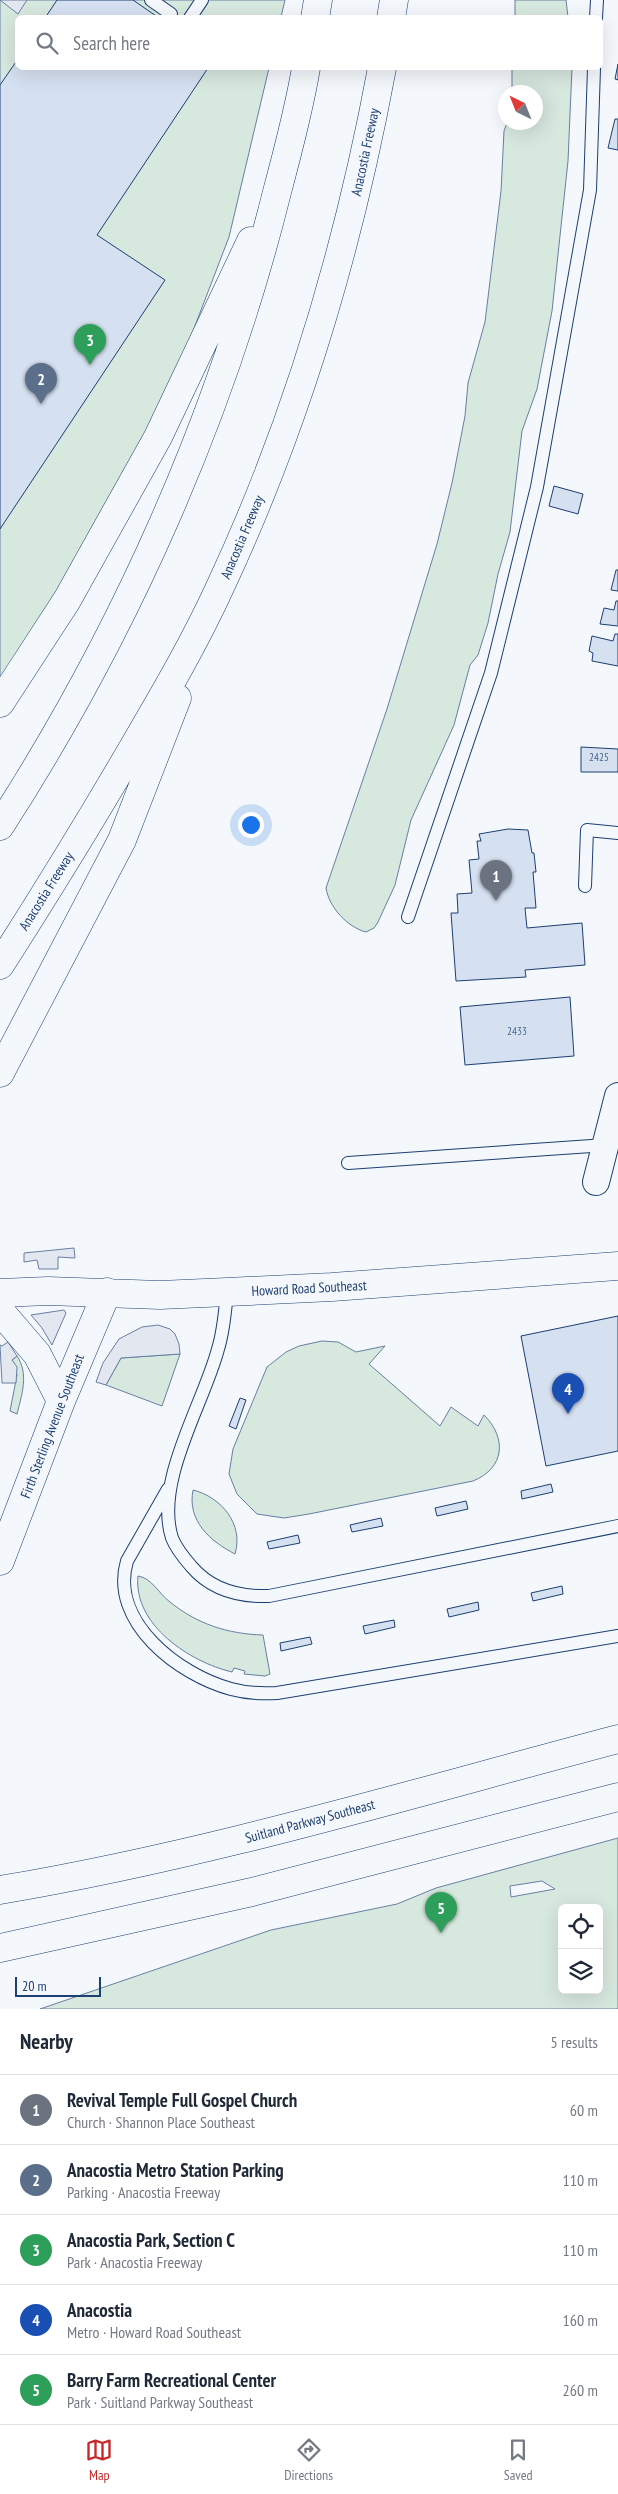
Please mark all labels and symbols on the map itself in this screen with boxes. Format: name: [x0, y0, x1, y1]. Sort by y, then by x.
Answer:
north arrow: [498, 85, 543, 130]
street label: Anacostia Freeway: [347, 106, 383, 198]
pin: 3: [74, 324, 106, 365]
pin: 2: [25, 363, 57, 404]
street label: Anacostia Freeway: [216, 492, 268, 582]
house number: 2425: [589, 750, 609, 764]
your location: [238, 812, 264, 838]
street label: Anacostia Freeway: [15, 848, 78, 934]
pin: 1: [480, 860, 512, 901]
house number: 2433: [507, 1024, 527, 1038]
street label: Howard Road Southeast: [251, 1276, 367, 1300]
street label: Firth Sterling Avenue Southeast: [16, 1351, 88, 1501]
pin: 4: [552, 1373, 584, 1414]
street label: Suitland Parkway Southeast: [243, 1795, 377, 1847]
pin: 5: [425, 1892, 457, 1933]
scale bar: [15, 1974, 101, 1997]

